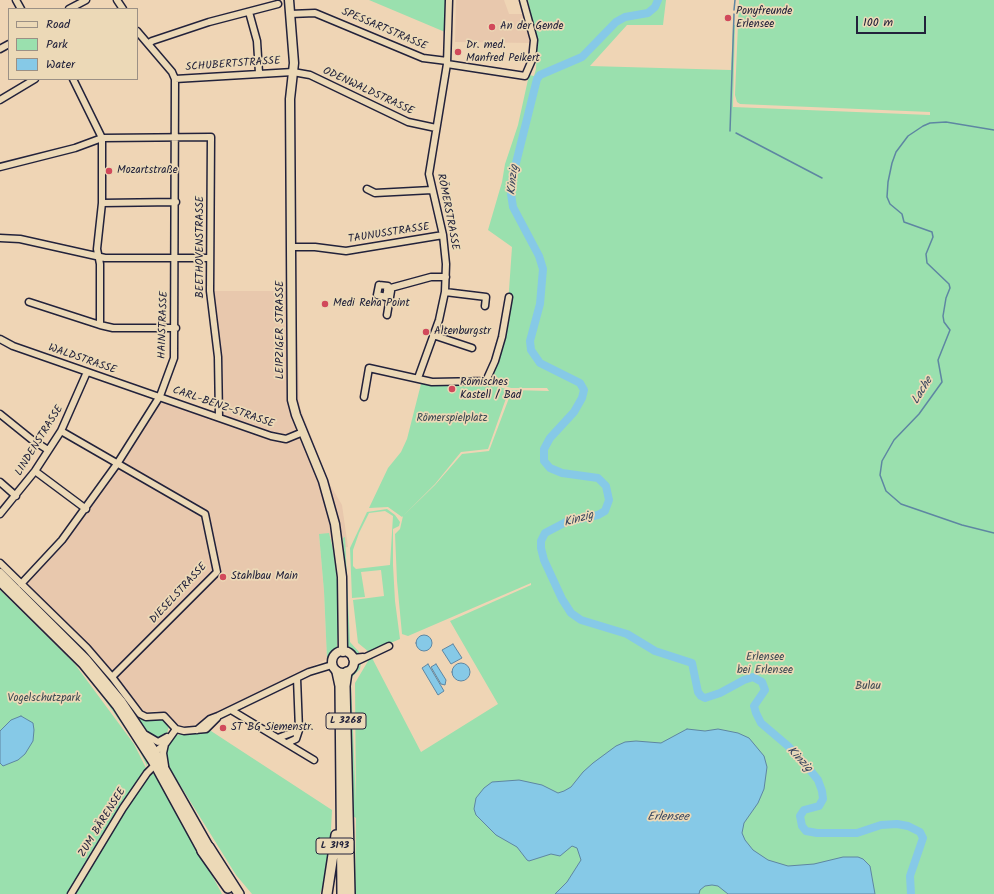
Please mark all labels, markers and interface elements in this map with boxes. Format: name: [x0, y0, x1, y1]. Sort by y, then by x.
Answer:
place label: Ponyfreunde Erlensee: [736, 5, 792, 31]
street label: SPESSARTSTRASSE: [339, 6, 429, 54]
legend: [8, 8, 138, 80]
scale bar: [858, 8, 928, 34]
marker: Ponyfreunde Erlensee: [723, 13, 733, 23]
text: 100 m: [863, 13, 893, 32]
text: Road: [46, 15, 70, 34]
place label: An der Gende: [500, 20, 563, 34]
marker: An der Gende: [487, 22, 497, 32]
text: Park: [46, 35, 68, 54]
place label: Dr. med. Manfred Peikert: [466, 39, 540, 65]
marker: Dr. med. Manfred Peikert: [453, 47, 463, 57]
text: Water: [46, 55, 75, 74]
street label: SCHUBERTSTRASSE: [185, 55, 281, 75]
street label: ODENWALDSTRASSE: [320, 65, 416, 119]
place label: Mozartstraße: [117, 164, 178, 178]
water label: Kinzig: [505, 164, 523, 196]
marker: Mozartstraße: [104, 166, 114, 176]
street label: RÖMERSTRASSE: [433, 173, 461, 251]
street label: BEETHOVENSTRASSE: [194, 196, 208, 298]
street label: TAUNUSSTRASSE: [347, 221, 431, 247]
street label: LEIPZIGER STRASSE: [274, 281, 288, 379]
street label: HAINSTRASSE: [156, 291, 172, 359]
place label: Medi Reha Point: [333, 297, 410, 311]
marker: Medi Reha Point: [320, 299, 330, 309]
place label: Altenburgstr: [434, 325, 491, 339]
marker: Altenburgstr: [421, 327, 431, 337]
street label: WALDSTRASSE: [46, 342, 118, 378]
water label: Lache: [909, 375, 937, 407]
place label: Römisches Kastell / Bad: [460, 376, 521, 402]
street label: CARL-BENZ-STRASSE: [171, 384, 275, 432]
marker: Römisches Kastell / Bad: [447, 384, 457, 394]
street label: LINDENSTRASSE: [13, 403, 67, 479]
park label: Römerspielplatz: [416, 412, 488, 426]
water label: Kinzig: [563, 509, 595, 531]
street label: DIESELSTRASSE: [148, 561, 210, 627]
place label: Stahlbau Main: [231, 570, 298, 584]
marker: Stahlbau Main: [218, 572, 228, 582]
park label: Erlensee bei Erlensee: [737, 651, 793, 677]
park label: Bulau: [855, 680, 881, 694]
park label: Vogelschutzpark: [8, 692, 80, 706]
road number: L 3268: [326, 713, 366, 729]
place label: ST BG Siemenstr.: [231, 721, 313, 735]
marker: ST BG Siemenstr.: [218, 723, 228, 733]
water label: Kinzig: [783, 744, 815, 776]
street label: ZUM BÄRENSEE: [76, 786, 130, 860]
water label: Erlensee: [647, 811, 689, 825]
road number: L 3193: [316, 838, 354, 854]

